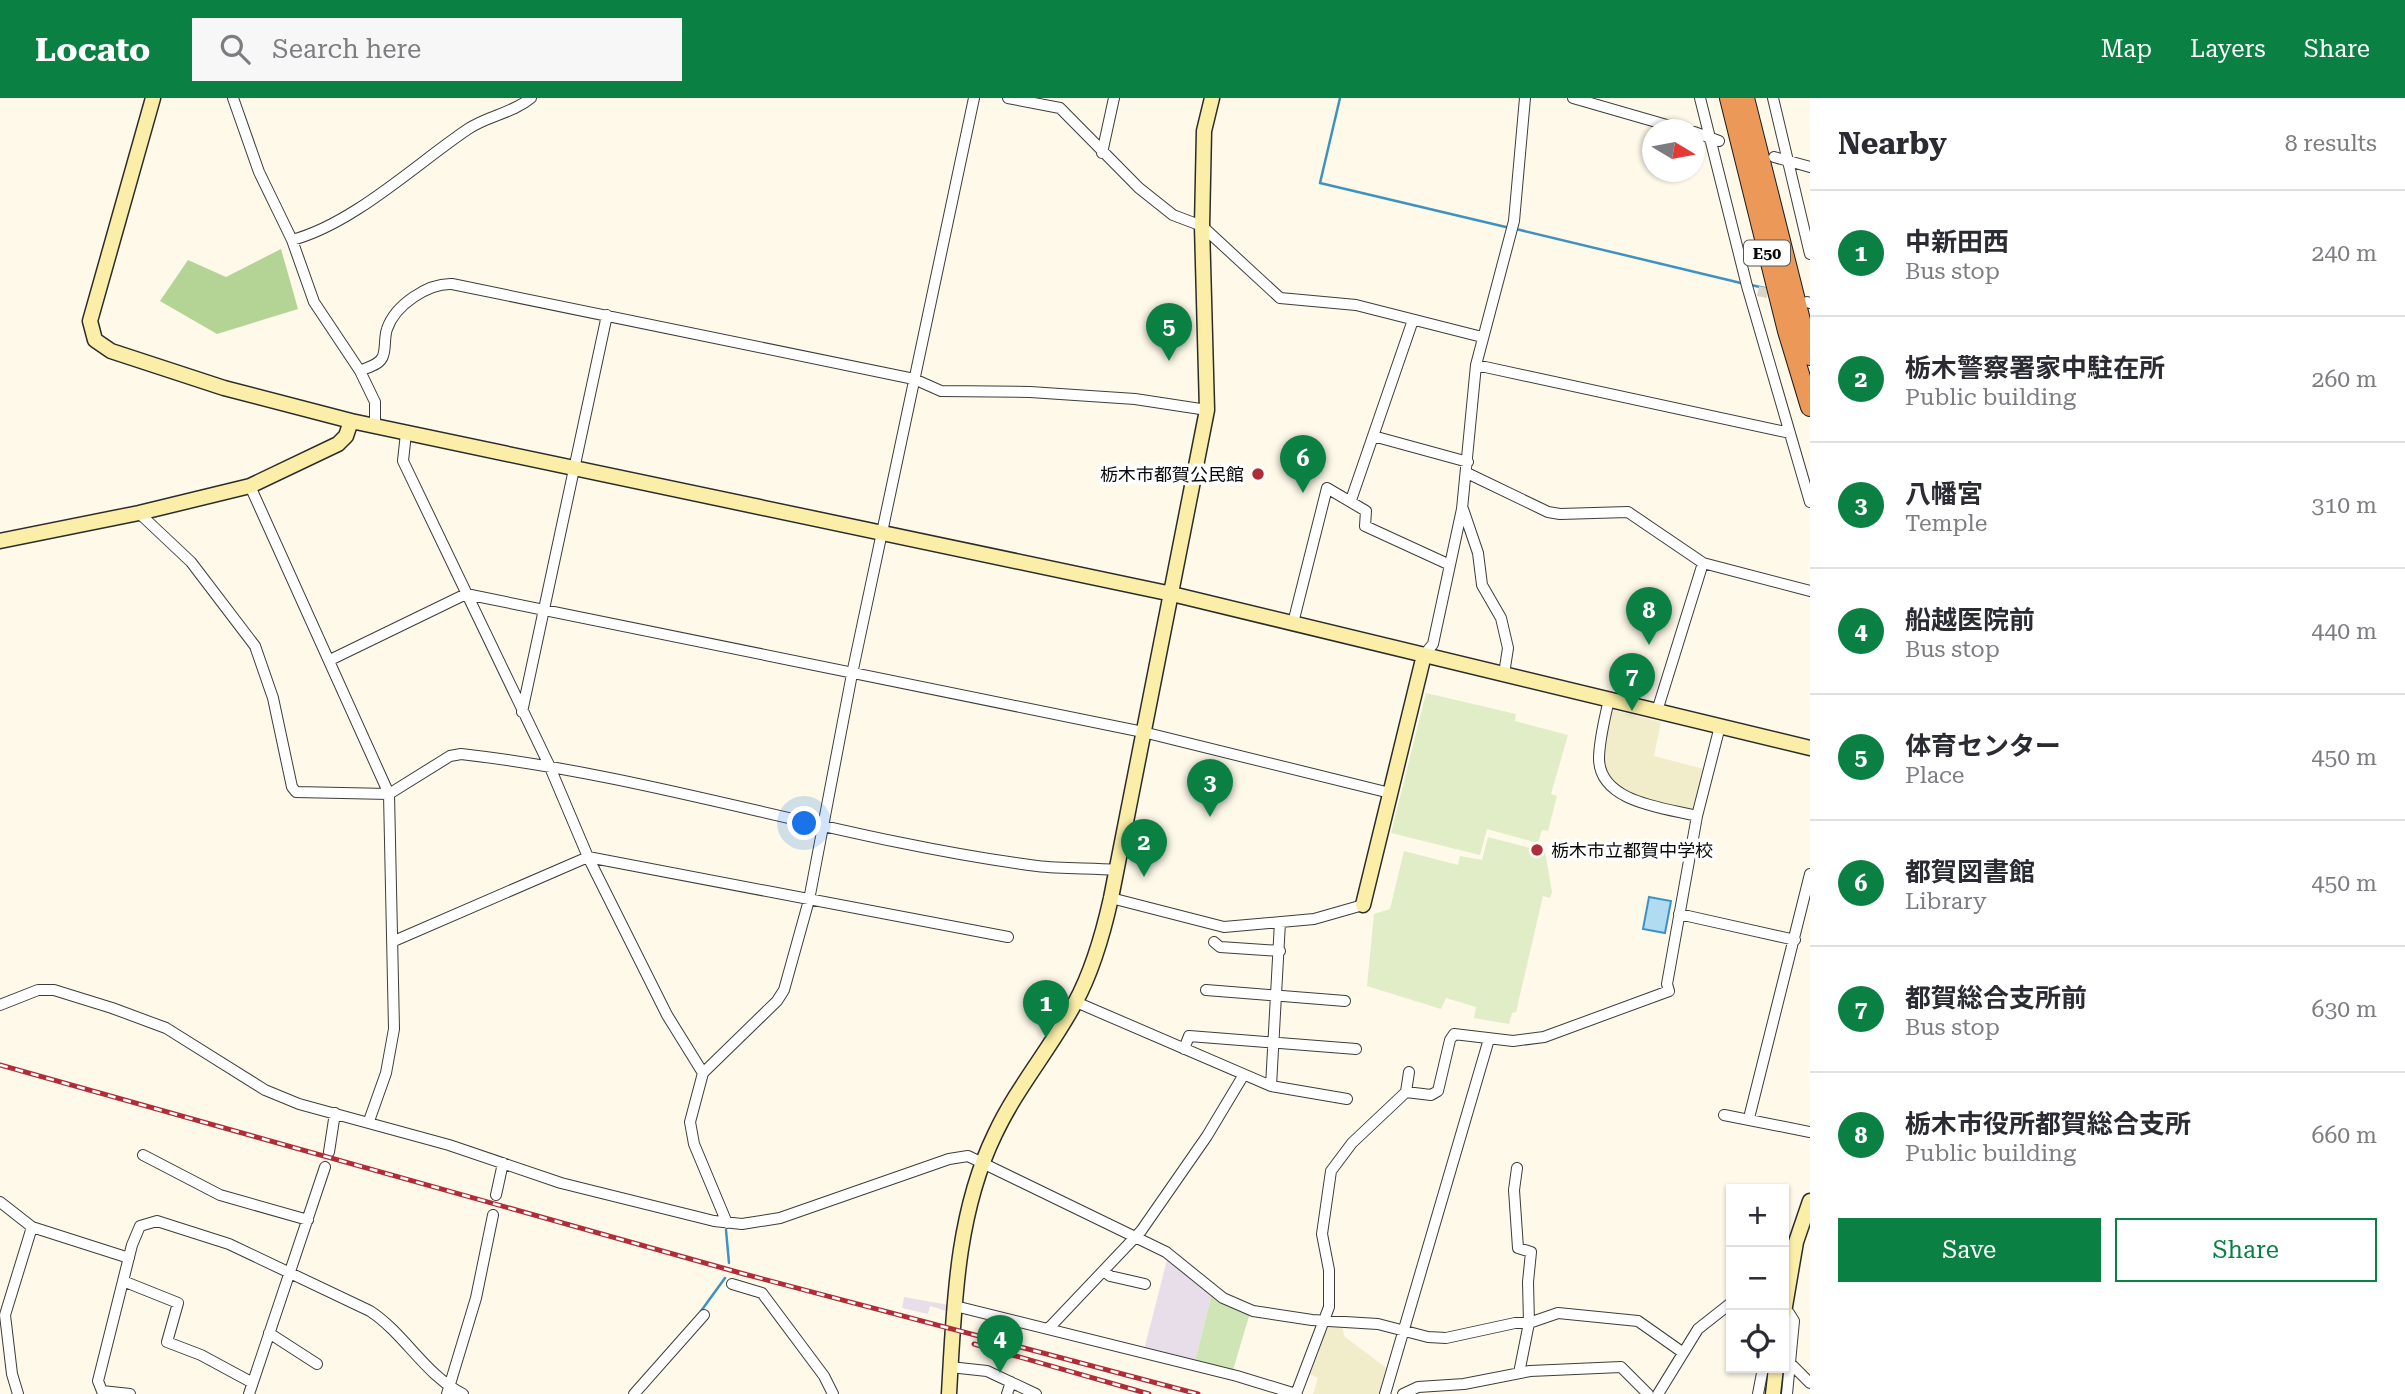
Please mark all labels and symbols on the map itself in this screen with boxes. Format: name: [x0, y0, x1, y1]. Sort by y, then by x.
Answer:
north arrow: [1642, 119, 1705, 182]
road number: E50: [1744, 240, 1790, 266]
pin: 5: [1146, 303, 1192, 361]
pin: 6: [1280, 435, 1326, 493]
place label: 栃木市都賀公民館: [1100, 464, 1244, 485]
marker: 栃木市都賀公民館: [1250, 466, 1266, 482]
pin: 8: [1626, 587, 1672, 645]
pin: 7: [1609, 653, 1655, 711]
pin: 3: [1187, 759, 1233, 817]
your location: [787, 806, 821, 840]
pin: 2: [1121, 819, 1167, 877]
place label: 栃木市立都賀中学校: [1551, 840, 1713, 861]
marker: 栃木市立都賀中学校: [1529, 842, 1545, 858]
pin: 1: [1023, 980, 1069, 1038]
pin: 4: [977, 1315, 1023, 1373]

